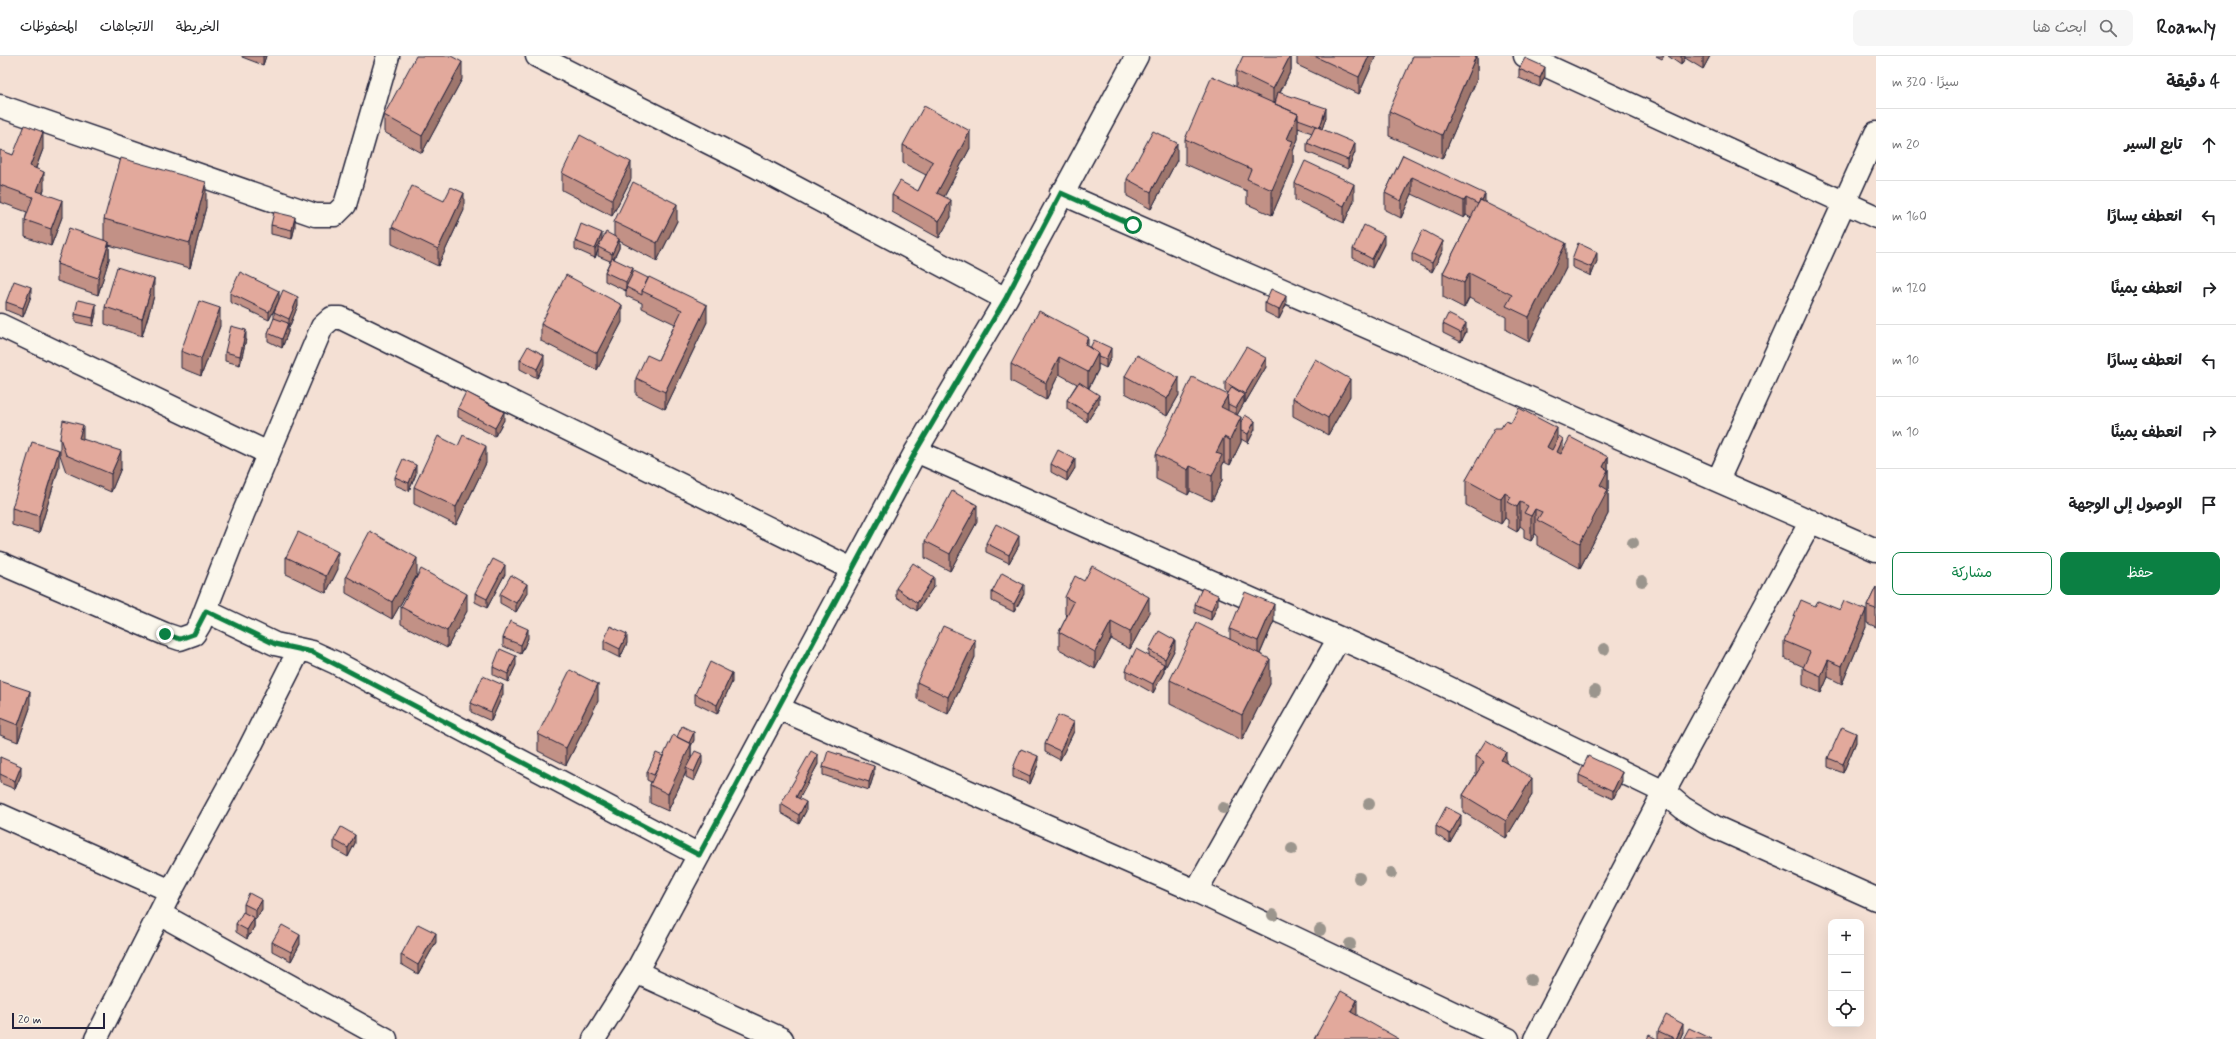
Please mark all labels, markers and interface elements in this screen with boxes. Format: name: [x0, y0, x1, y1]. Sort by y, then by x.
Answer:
search box: [1853, 10, 2133, 46]
text: Roamly: [2157, 15, 2216, 40]
icon: search: [2097, 17, 2119, 39]
text: المحفوظات: [20, 18, 78, 36]
text: الاتجاهات: [100, 18, 154, 36]
text: الخريطة: [176, 18, 219, 36]
text: ابحث هنا: [2032, 18, 2087, 38]
text: 4 دقيقة: [2166, 71, 2220, 93]
text: سيرًا · 320 m: [1892, 74, 1959, 91]
icon: ahead: [2198, 134, 2220, 156]
text: تابع السير: [2124, 135, 2182, 155]
text: 20 m: [1892, 136, 1920, 153]
icon: left: [2198, 206, 2220, 228]
text: انعطف يسارًا: [2107, 207, 2182, 227]
text: 160 m: [1892, 208, 1927, 225]
route start: [1124, 216, 1142, 234]
icon: right: [2198, 278, 2220, 300]
text: انعطف يمينًا: [2111, 279, 2182, 299]
text: 120 m: [1892, 280, 1926, 297]
icon: left: [2198, 350, 2220, 372]
text: انعطف يسارًا: [2107, 351, 2182, 371]
text: 10 m: [1892, 352, 1919, 369]
icon: right: [2198, 422, 2220, 444]
text: انعطف يمينًا: [2111, 423, 2182, 443]
text: 10 m: [1892, 424, 1919, 441]
icon: arrive: [2198, 494, 2220, 516]
text: الوصول إلى الوجهة: [2068, 495, 2182, 515]
button: مشاركة: [1892, 552, 2052, 595]
button: حفظ: [2060, 552, 2220, 595]
route end: [156, 625, 174, 643]
map controls: [1828, 919, 1864, 1027]
button: +: [1828, 919, 1864, 955]
button: −: [1828, 955, 1864, 991]
button: locate: [1828, 991, 1864, 1027]
scale bar: [12, 1011, 105, 1030]
text: 20 m: [18, 1013, 41, 1027]

